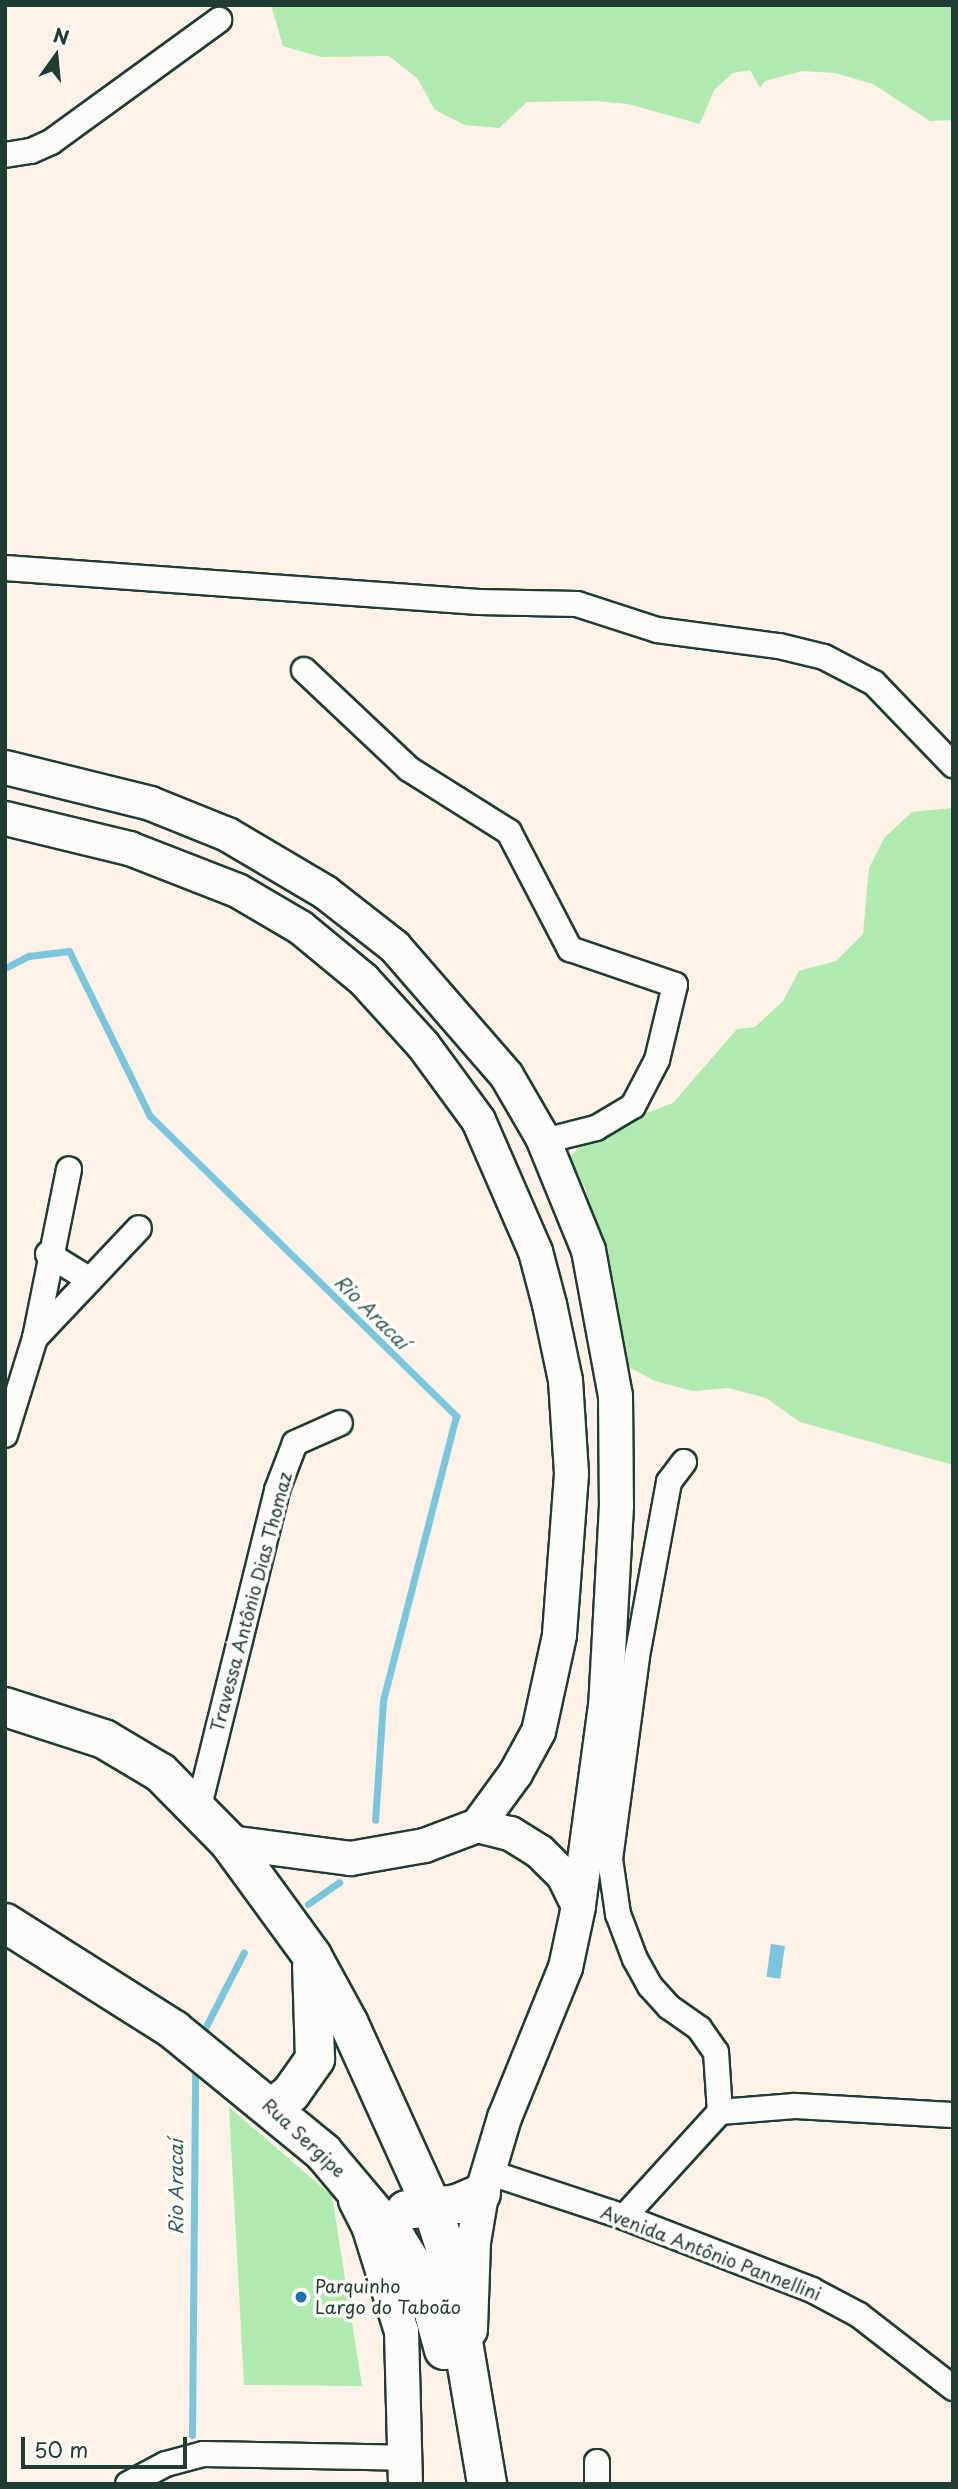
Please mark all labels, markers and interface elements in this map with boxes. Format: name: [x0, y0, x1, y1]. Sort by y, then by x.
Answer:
text: N: [51, 20, 72, 51]
north arrow: [21, 21, 91, 91]
water label: Rio Aracaí: [330, 1270, 414, 1354]
street label: Travessa Antônio Dias Thomaz: [206, 1469, 296, 1735]
street label: Rua Sergipe: [258, 2094, 350, 2182]
water label: Rio Aracaí: [165, 2138, 187, 2236]
street label: Avenida Antônio Pannellini: [599, 2201, 823, 2305]
place label: Parquinho Largo do Taboão: [315, 2276, 460, 2318]
marker: Parquinho Largo do Taboão: [293, 2289, 309, 2305]
scale bar: [24, 2422, 191, 2466]
text: 50 m: [34, 2433, 88, 2465]

